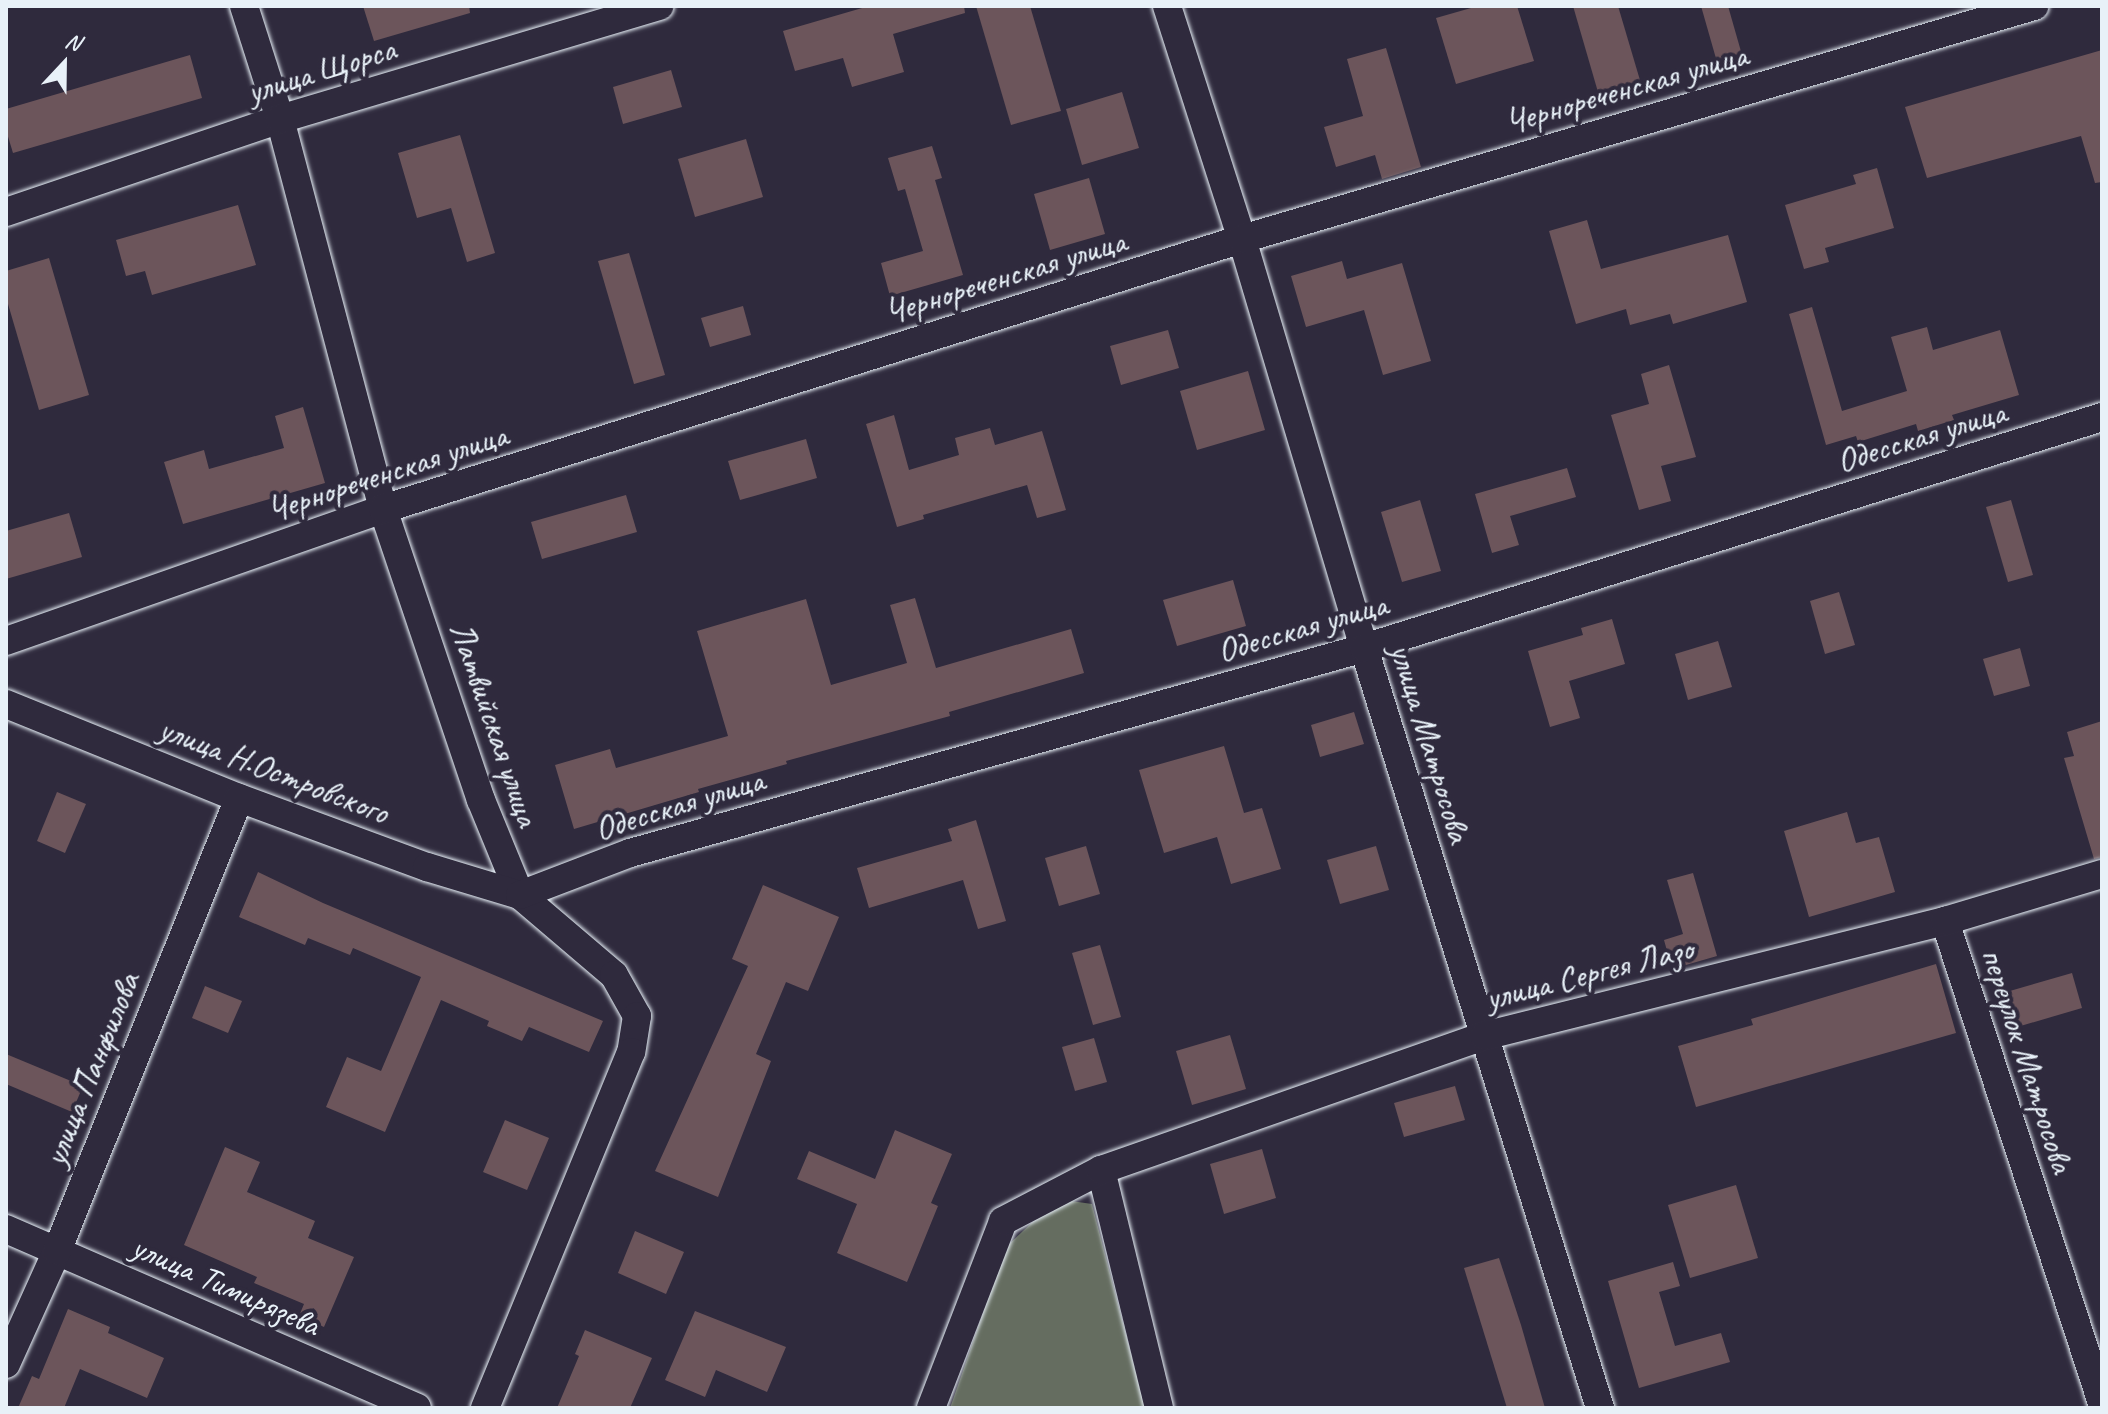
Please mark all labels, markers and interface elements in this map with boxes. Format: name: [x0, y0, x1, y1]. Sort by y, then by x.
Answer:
north arrow: [24, 24, 104, 104]
text: N: [61, 26, 85, 57]
street label: улица Щорса: [242, 28, 400, 112]
street label: Чернореченская улица: [1500, 34, 1752, 142]
street label: Чернореченская улица: [879, 220, 1131, 332]
street label: Одесская улица: [1831, 391, 2011, 481]
street label: Чернореченская улица: [261, 414, 513, 530]
street label: Одесская улица: [1212, 583, 1392, 671]
street label: Латвийская улица: [441, 616, 549, 832]
street label: улица Матросова: [1382, 639, 1480, 847]
street label: улица Н.Островского: [154, 708, 394, 832]
street label: Одесская улица: [589, 759, 769, 849]
street label: улица Сергея Лазо: [1482, 928, 1696, 1018]
street label: переулок Матросова: [1972, 943, 2084, 1177]
street label: улица Панфилова: [34, 966, 148, 1172]
street label: улица Тимирязева: [126, 1226, 326, 1344]

